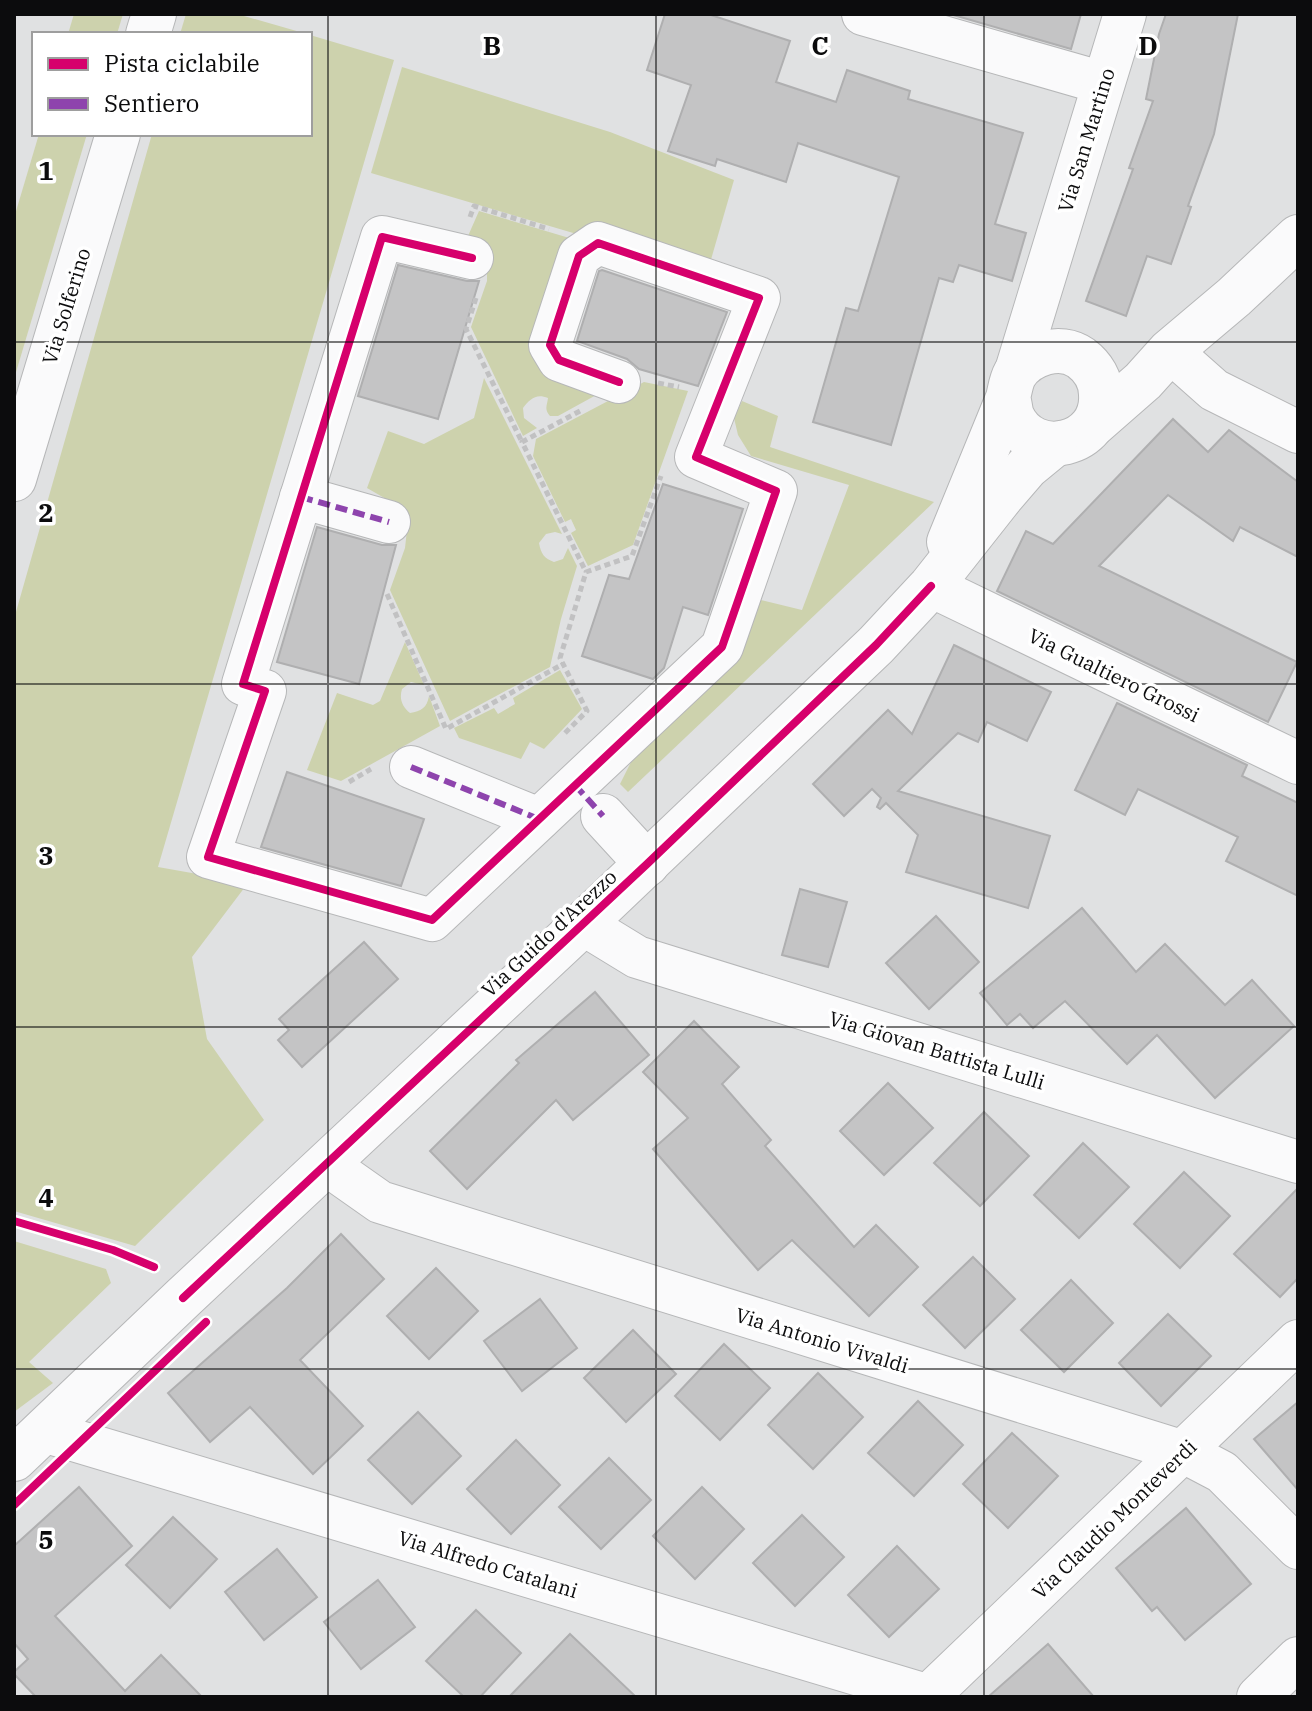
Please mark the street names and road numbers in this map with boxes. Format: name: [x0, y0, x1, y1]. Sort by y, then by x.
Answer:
street label: Via San Martino: [1051, 64, 1121, 216]
street label: Via Solferino: [35, 244, 97, 368]
street label: Via Gualtiero Grossi: [1024, 622, 1204, 728]
street label: Via Guido d'Arezzo: [476, 863, 622, 1003]
street label: Via Giovan Battista Lulli: [826, 1004, 1048, 1096]
street label: Via Antonio Vivaldi: [732, 1301, 912, 1379]
street label: Via Claudio Monteverdi: [1026, 1433, 1202, 1605]
street label: Via Alfredo Catalani: [395, 1524, 581, 1604]

